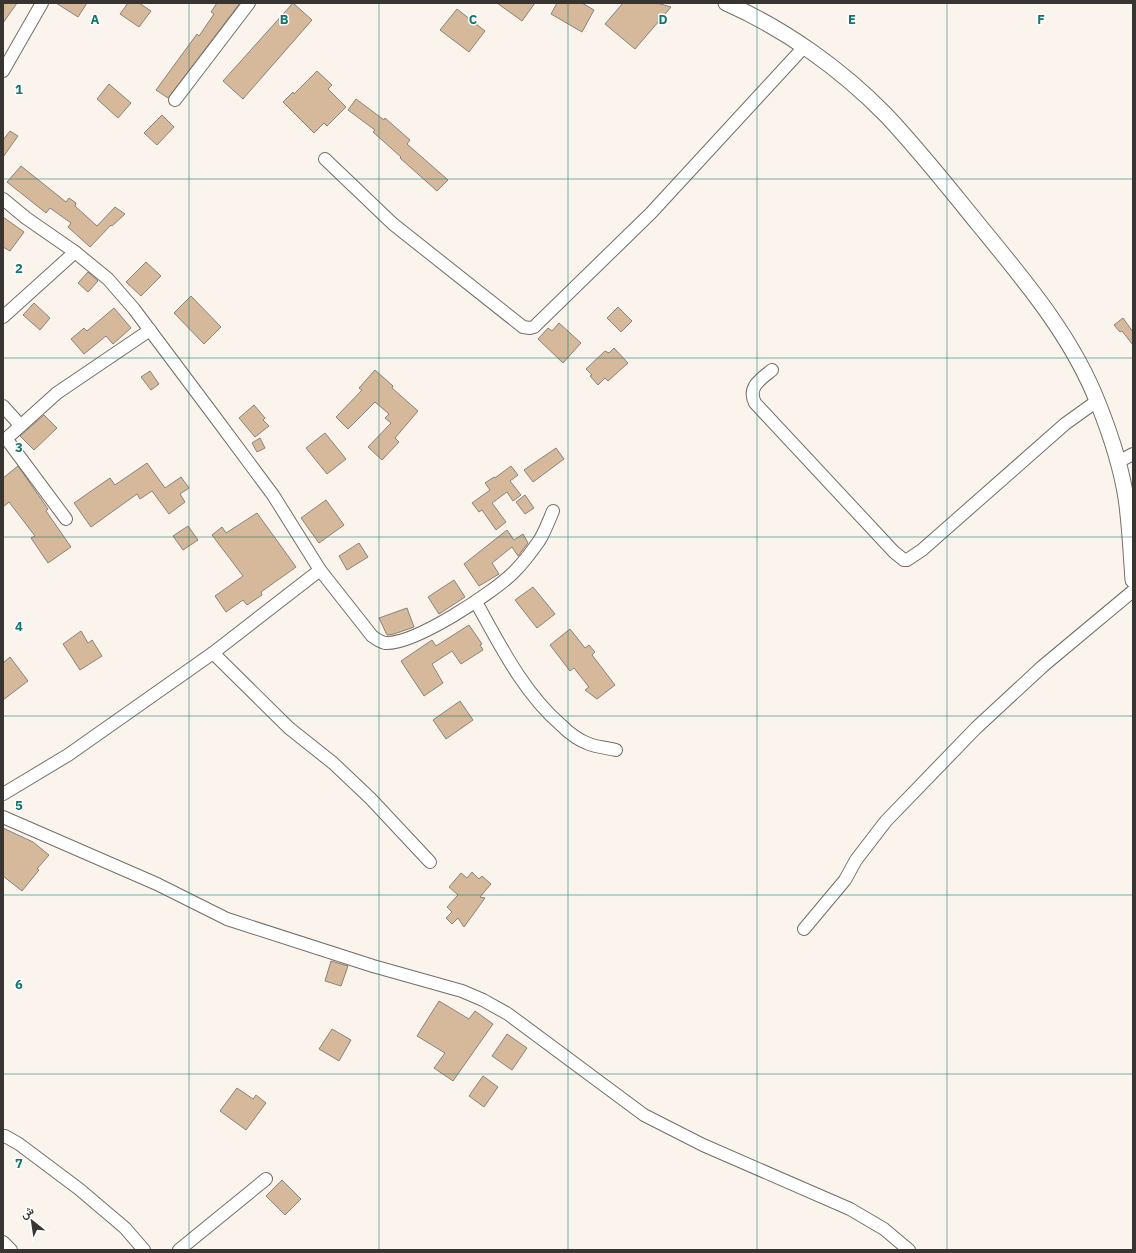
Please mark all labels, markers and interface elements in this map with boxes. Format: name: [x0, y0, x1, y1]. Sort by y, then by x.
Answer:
text: A: [91, 11, 100, 28]
text: B: [280, 11, 289, 28]
text: C: [469, 11, 478, 28]
text: D: [658, 11, 668, 28]
text: E: [848, 11, 856, 28]
text: F: [1037, 11, 1045, 28]
text: 1: [15, 81, 23, 98]
text: 2: [15, 260, 23, 277]
text: 3: [15, 439, 23, 456]
text: 4: [15, 618, 23, 635]
text: 5: [15, 797, 23, 814]
text: 6: [15, 976, 23, 993]
text: 7: [15, 1155, 23, 1172]
north arrow: [12, 1201, 52, 1241]
text: ش: [18, 1203, 36, 1222]

